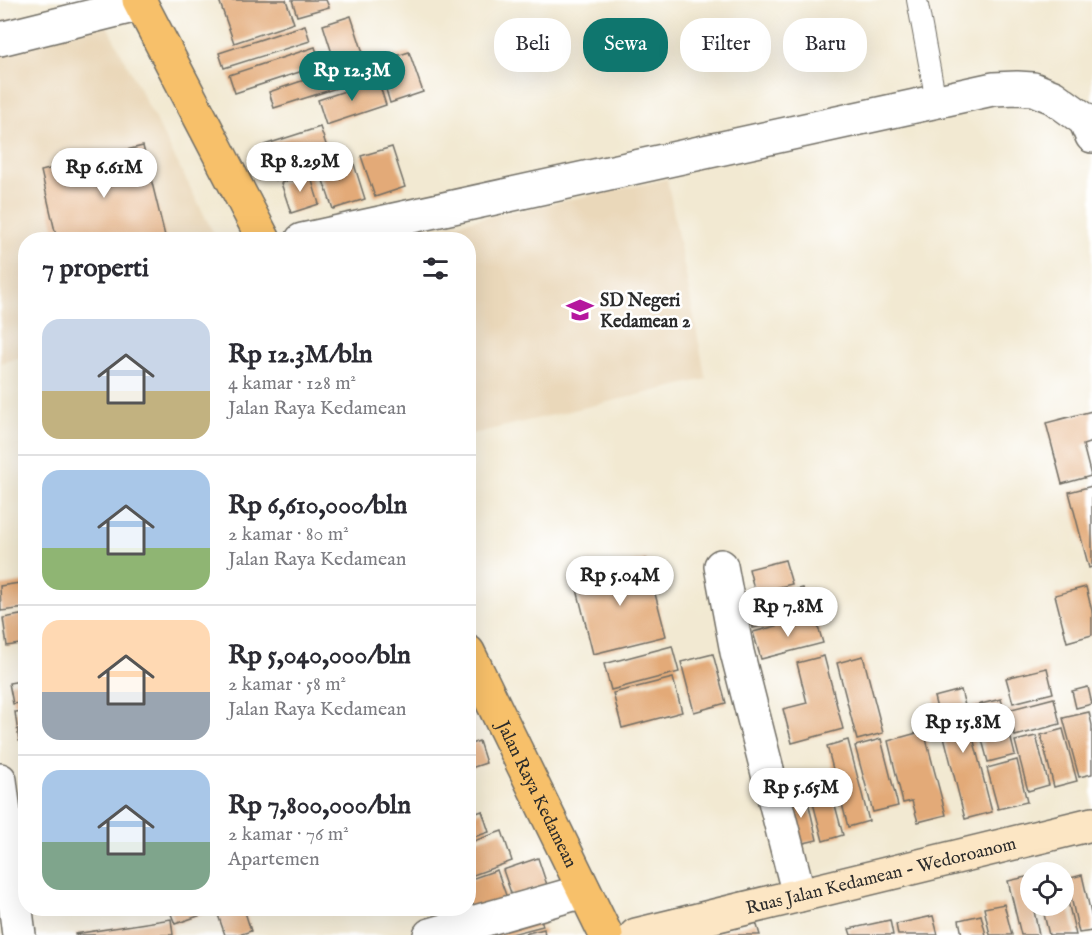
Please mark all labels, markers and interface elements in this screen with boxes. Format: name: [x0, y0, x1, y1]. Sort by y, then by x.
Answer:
chip: Beli: [494, 18, 571, 72]
chip: Sewa: [583, 18, 668, 72]
chip: Filter: [680, 18, 771, 72]
chip: Baru: [783, 18, 867, 72]
pin: Rp 12.3M: [290, 51, 414, 102]
text: Rp 12.3M: [313, 58, 391, 83]
pin: Rp 8.29M: [238, 142, 362, 193]
pin: Rp 6.61M: [42, 148, 166, 199]
text: Rp 8.29M: [260, 149, 340, 174]
text: Rp 6.61M: [65, 155, 143, 180]
text: 7 properti: [42, 252, 149, 285]
icon: filters: [419, 252, 452, 285]
place label: SD Negeri Kedamean 2: [600, 290, 691, 334]
school or university icon: SD Negeri Kedamean 2: [565, 295, 595, 325]
text: Rp 12.3M/bln: [228, 338, 373, 371]
icon: home: [90, 343, 162, 415]
text: 4 kamar · 128 m²: [228, 371, 356, 396]
text: Jalan Raya Kedamean: [228, 396, 406, 421]
text: Rp 6,610,000/bln: [228, 489, 407, 522]
icon: home: [90, 494, 162, 566]
text: 2 kamar · 80 m²: [228, 522, 349, 547]
text: Jalan Raya Kedamean: [228, 547, 406, 572]
pin: Rp 5.04M: [558, 556, 682, 607]
text: Rp 5.04M: [580, 563, 660, 588]
pin: Rp 7.8M: [733, 587, 843, 638]
text: Rp 7.8M: [753, 594, 823, 619]
text: Rp 5,040,000/bln: [228, 639, 411, 672]
icon: home: [90, 644, 162, 716]
text: 2 kamar · 58 m²: [228, 672, 346, 697]
text: Jalan Raya Kedamean: [228, 697, 406, 722]
pin: Rp 15.8M: [901, 703, 1025, 754]
text: Rp 15.8M: [925, 710, 1001, 735]
street label: Jalan Raya Kedamean: [489, 716, 582, 872]
pin: Rp 5.65M: [739, 768, 863, 819]
text: Rp 5.65M: [763, 775, 839, 800]
text: Rp 7,800,000/bln: [228, 789, 411, 822]
icon: home: [90, 794, 162, 866]
text: 2 kamar · 76 m²: [228, 822, 349, 847]
street label: Ruas Jalan Kedamean - Wedoroanom: [744, 833, 1019, 921]
text: Apartemen: [228, 847, 320, 872]
map controls: [1020, 862, 1074, 916]
button: locate: [1020, 862, 1074, 916]

